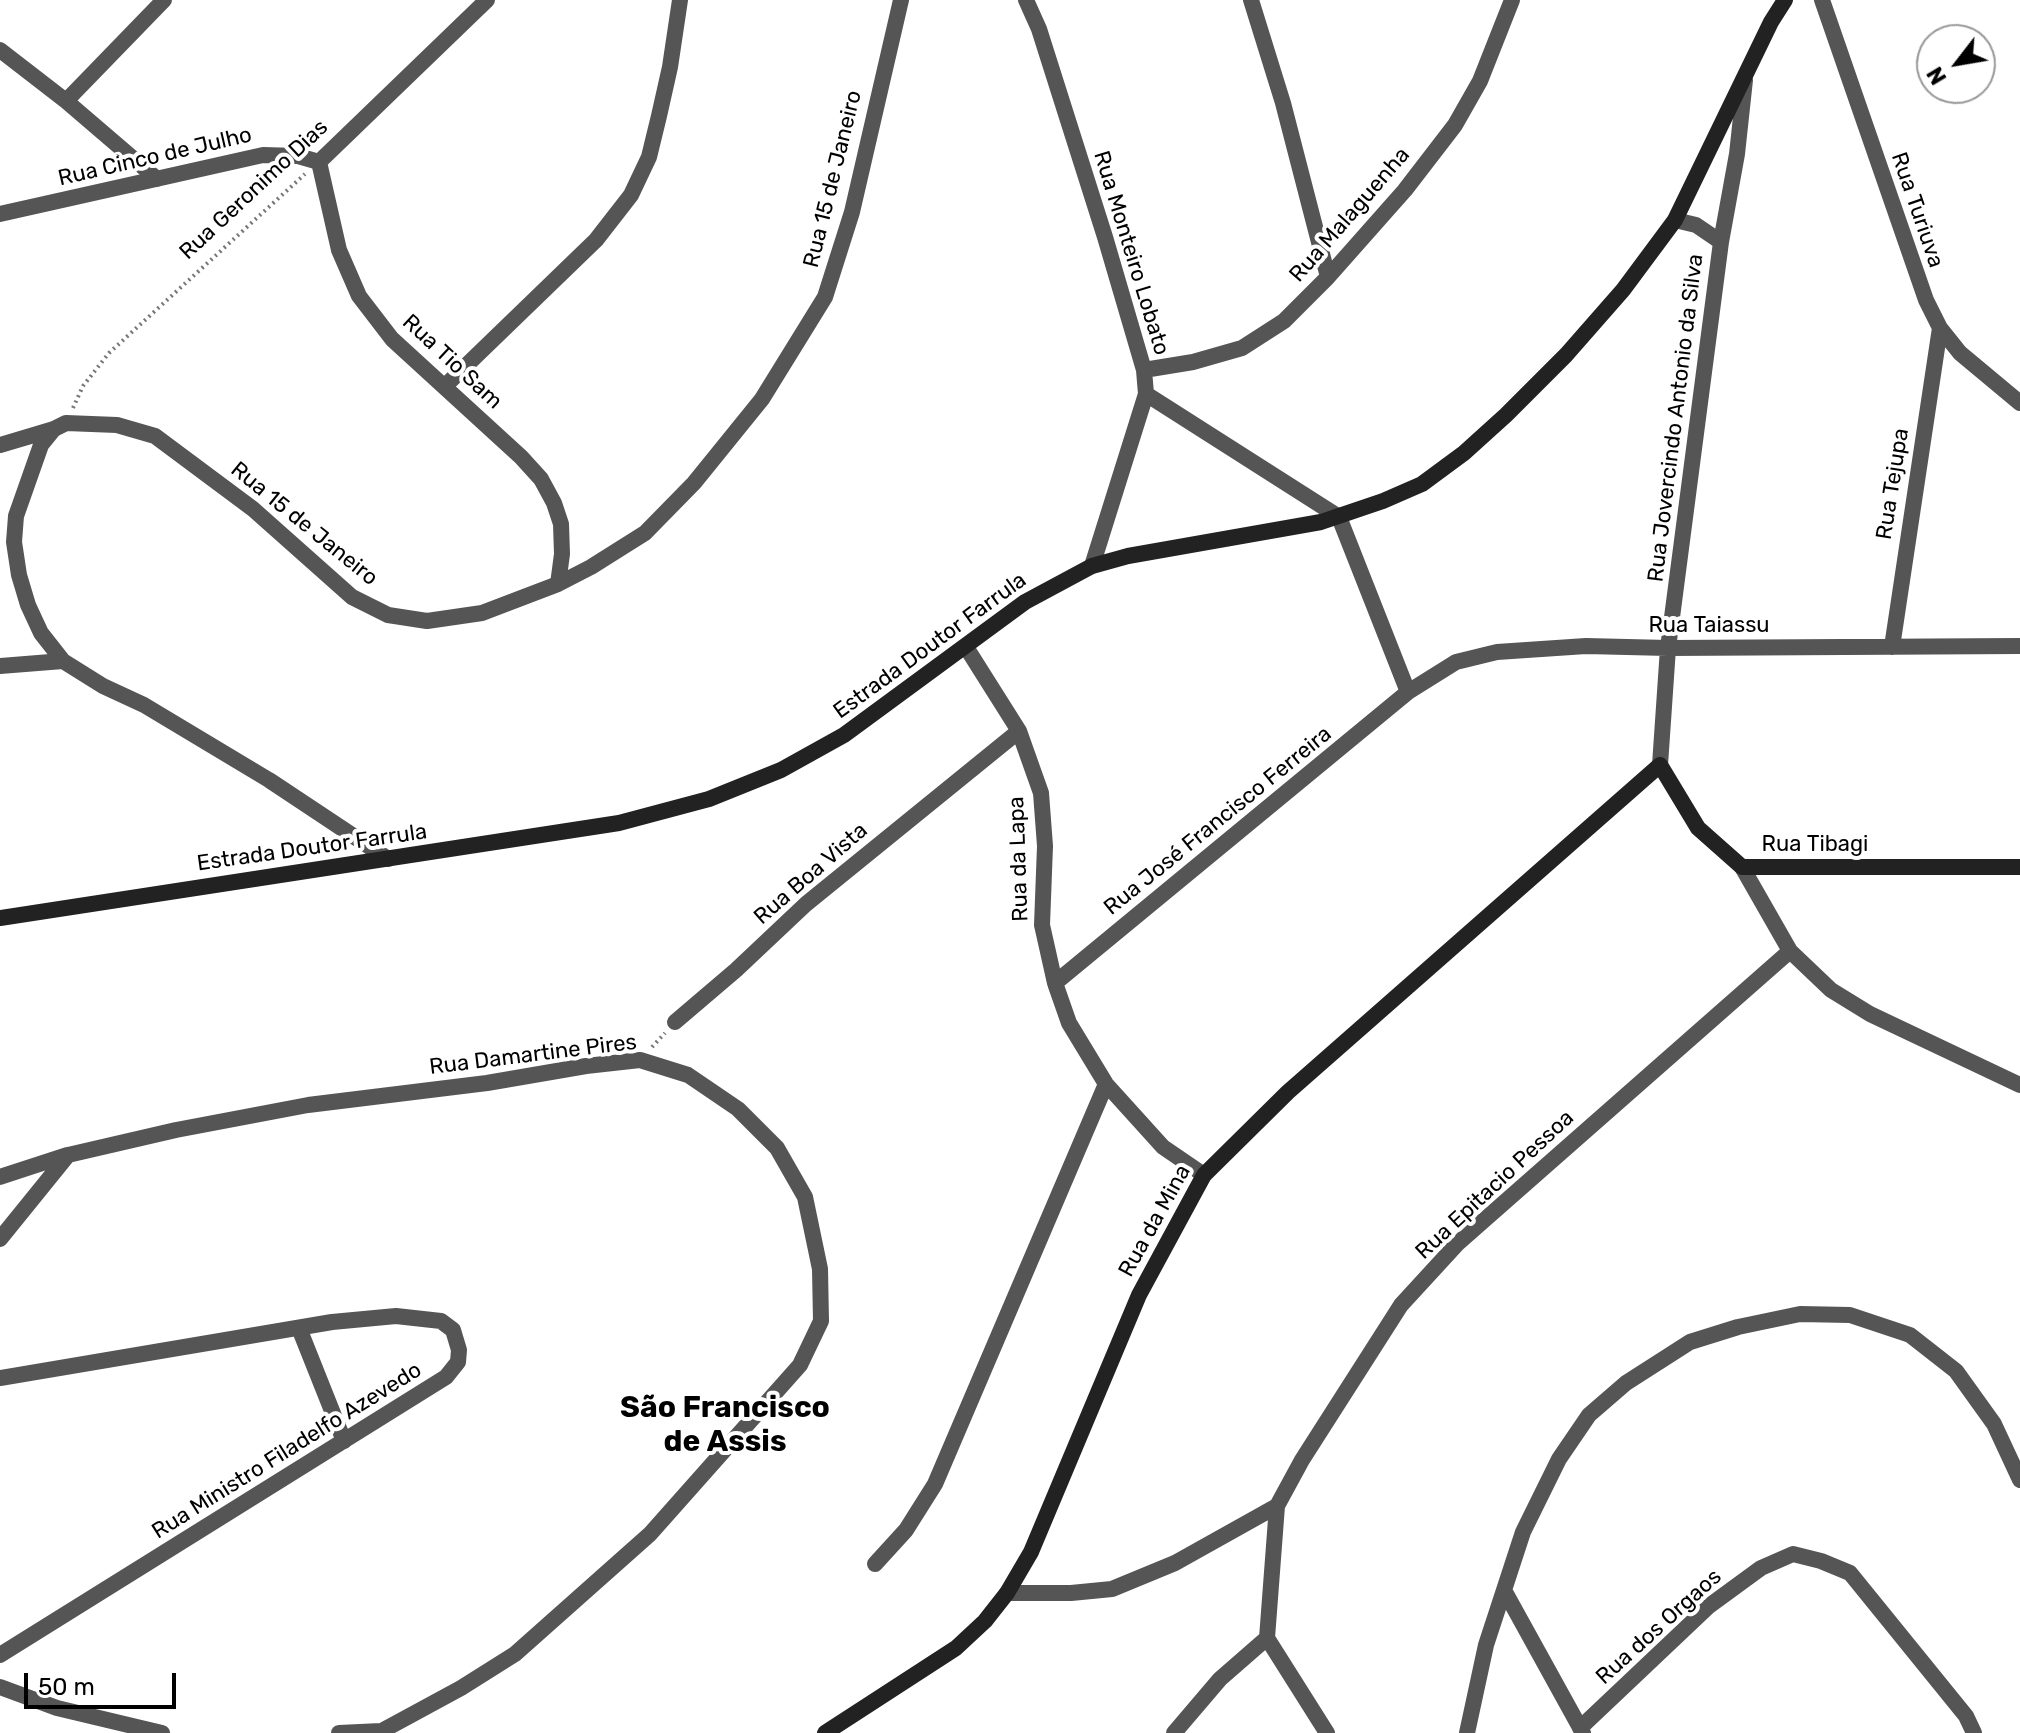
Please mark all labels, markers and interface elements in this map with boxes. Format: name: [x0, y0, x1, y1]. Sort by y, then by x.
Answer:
north arrow: [1916, 24, 1996, 104]
text: N: [1921, 62, 1952, 89]
street label: Rua 15 de Janeiro: [798, 88, 868, 270]
street label: Rua Geronimo Dias: [174, 114, 334, 266]
street label: Rua Cinco de Julho: [56, 122, 254, 192]
street label: Rua Malaguenha: [1284, 142, 1416, 288]
street label: Rua Monteiro Lobato: [1087, 148, 1175, 358]
street label: Rua Turiuva: [1885, 149, 1949, 271]
street label: Rua Jovercindo Antonio da Silva: [1643, 253, 1709, 583]
street label: Rua Tio Sam: [397, 309, 507, 415]
street label: Rua Tejupa: [1871, 427, 1915, 541]
street label: Rua 15 de Janeiro: [225, 457, 383, 591]
street label: Estrada Doutor Farrula: [828, 567, 1032, 725]
street label: Rua Taiassu: [1648, 613, 1770, 639]
street label: Rua José Francisco Ferreira: [1099, 721, 1337, 921]
street label: Rua da Lapa: [1004, 796, 1034, 922]
street label: Rua Boa Vista: [749, 818, 873, 930]
street label: Estrada Doutor Farrula: [195, 819, 429, 877]
street label: Rua Tibagi: [1762, 832, 1868, 858]
street label: Rua Damartine Pires: [428, 1029, 638, 1081]
street label: Rua Epitacio Pessoa: [1410, 1105, 1580, 1265]
street label: Rua da Mina: [1113, 1160, 1197, 1282]
street label: Rua Ministro Filadelfo Azevedo: [147, 1357, 427, 1545]
district label: São Francisco de Assis: [620, 1390, 830, 1460]
street label: Rua dos Orgaos: [1591, 1564, 1727, 1690]
scale bar: [28, 1657, 180, 1707]
text: 50 m: [38, 1673, 95, 1701]

